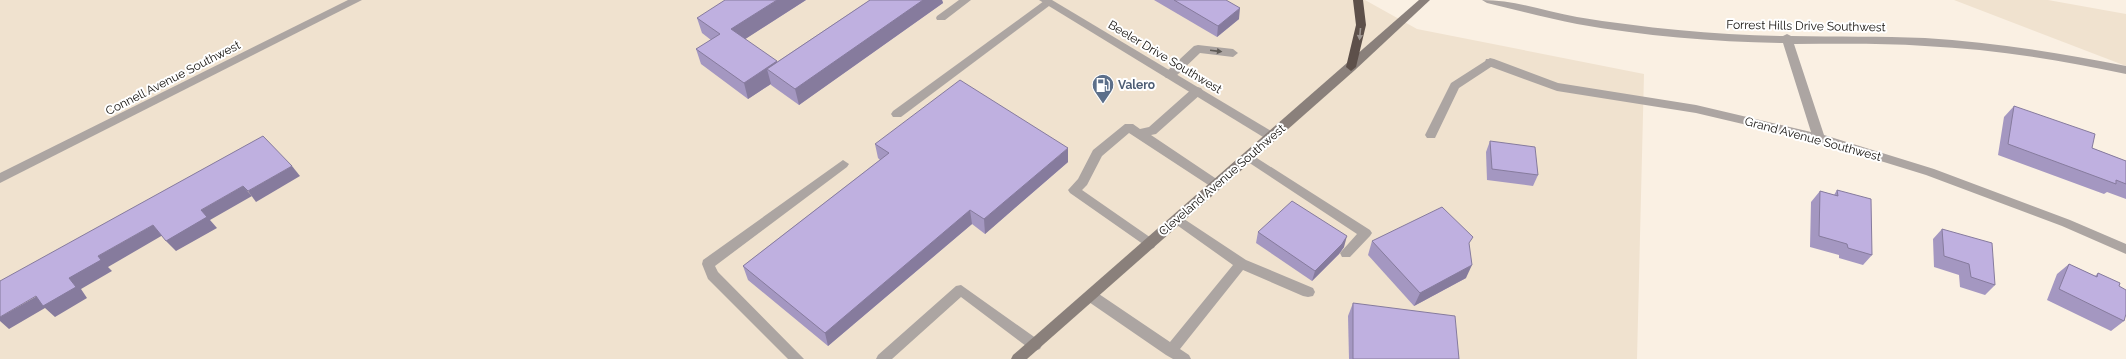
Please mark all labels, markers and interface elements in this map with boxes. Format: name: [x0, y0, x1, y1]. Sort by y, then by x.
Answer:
street label: Beeler Drive Southwest: [1106, 18, 1224, 96]
street label: Forrest Hills Drive Southwest: [1726, 18, 1886, 34]
one-way arrow: [1356, 28, 1363, 40]
street label: Connell Avenue Southwest: [103, 38, 243, 118]
one-way arrow: [1210, 48, 1222, 54]
fuel station icon: Valero: [1090, 72, 1116, 105]
place label: Valero: [1118, 78, 1155, 92]
street label: Grand Avenue Southwest: [1743, 114, 1883, 164]
street label: Cleveland Avenue Southwest: [1156, 121, 1288, 239]

